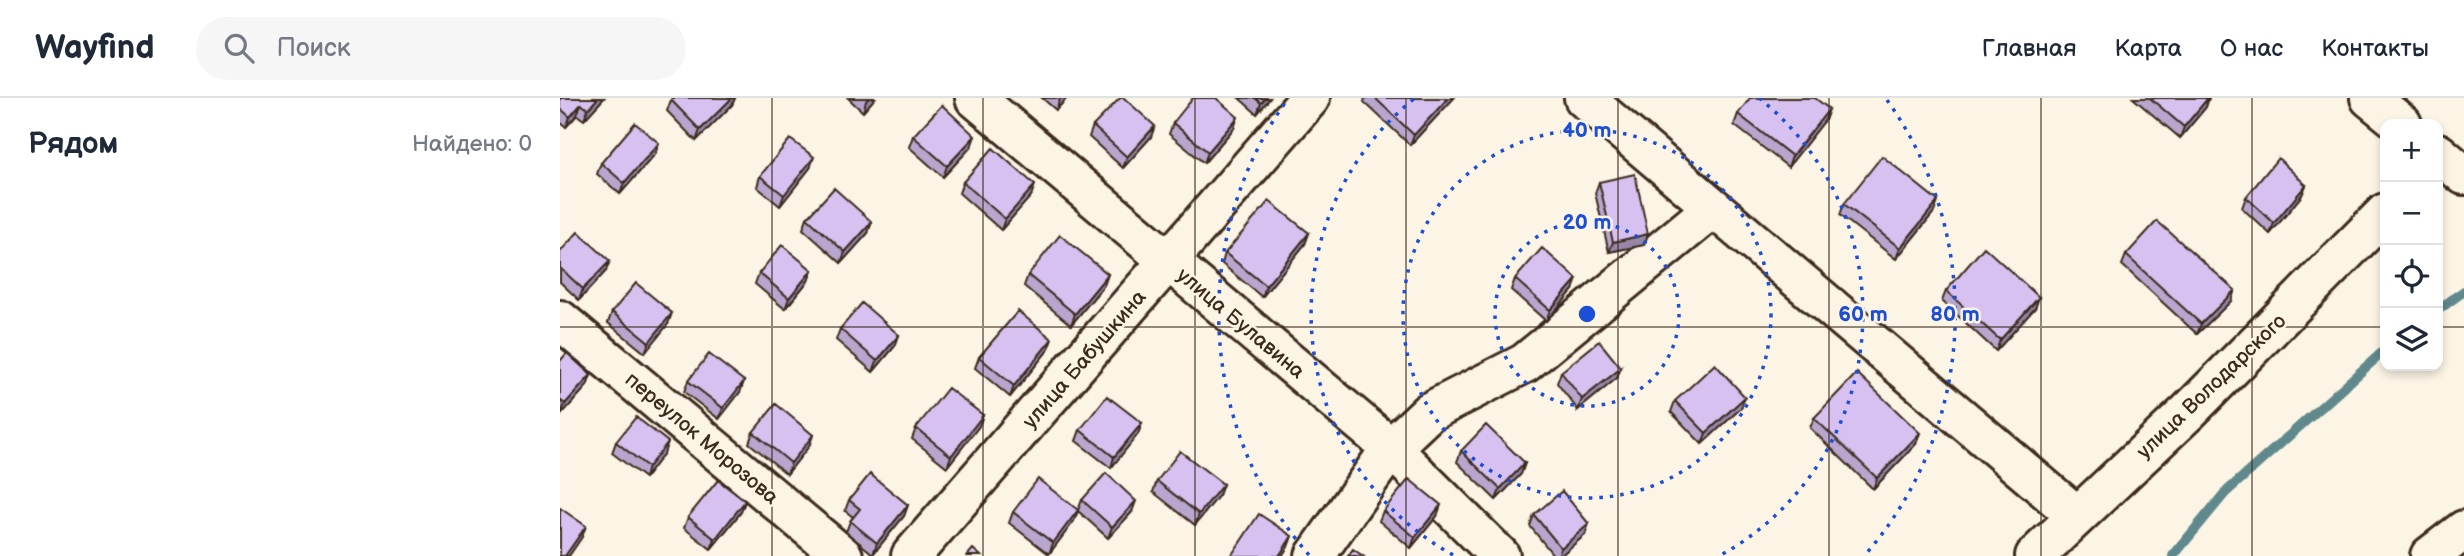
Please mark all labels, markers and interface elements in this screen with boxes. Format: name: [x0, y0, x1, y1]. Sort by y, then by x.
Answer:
search box: [196, 17, 686, 80]
text: Wayfind: [35, 28, 154, 68]
icon: search: [220, 29, 258, 67]
text: Поиск: [276, 33, 351, 64]
text: Главная: [1982, 34, 2076, 63]
text: Карта: [2114, 34, 2182, 63]
text: О нас: [2220, 34, 2283, 63]
text: Контакты: [2321, 34, 2429, 63]
text: 40 m: [1562, 118, 1612, 143]
map controls: [2380, 119, 2443, 371]
button: +: [2380, 119, 2443, 182]
text: Рядом: [28, 126, 118, 162]
text: Найдено: 0: [412, 130, 532, 158]
button: −: [2380, 182, 2443, 245]
text: 20 m: [1563, 210, 1611, 235]
button: locate: [2380, 245, 2443, 308]
street label: улица Булавина: [1172, 263, 1310, 385]
street label: улица Бабушкина: [1017, 285, 1152, 434]
centre of rings: [1575, 302, 1599, 326]
text: 60 m: [1838, 302, 1888, 327]
text: 80 m: [1930, 302, 1980, 327]
button: layers: [2380, 308, 2443, 371]
street label: улица Володарского: [2131, 309, 2291, 464]
street label: переулок Морозова: [620, 367, 784, 510]

